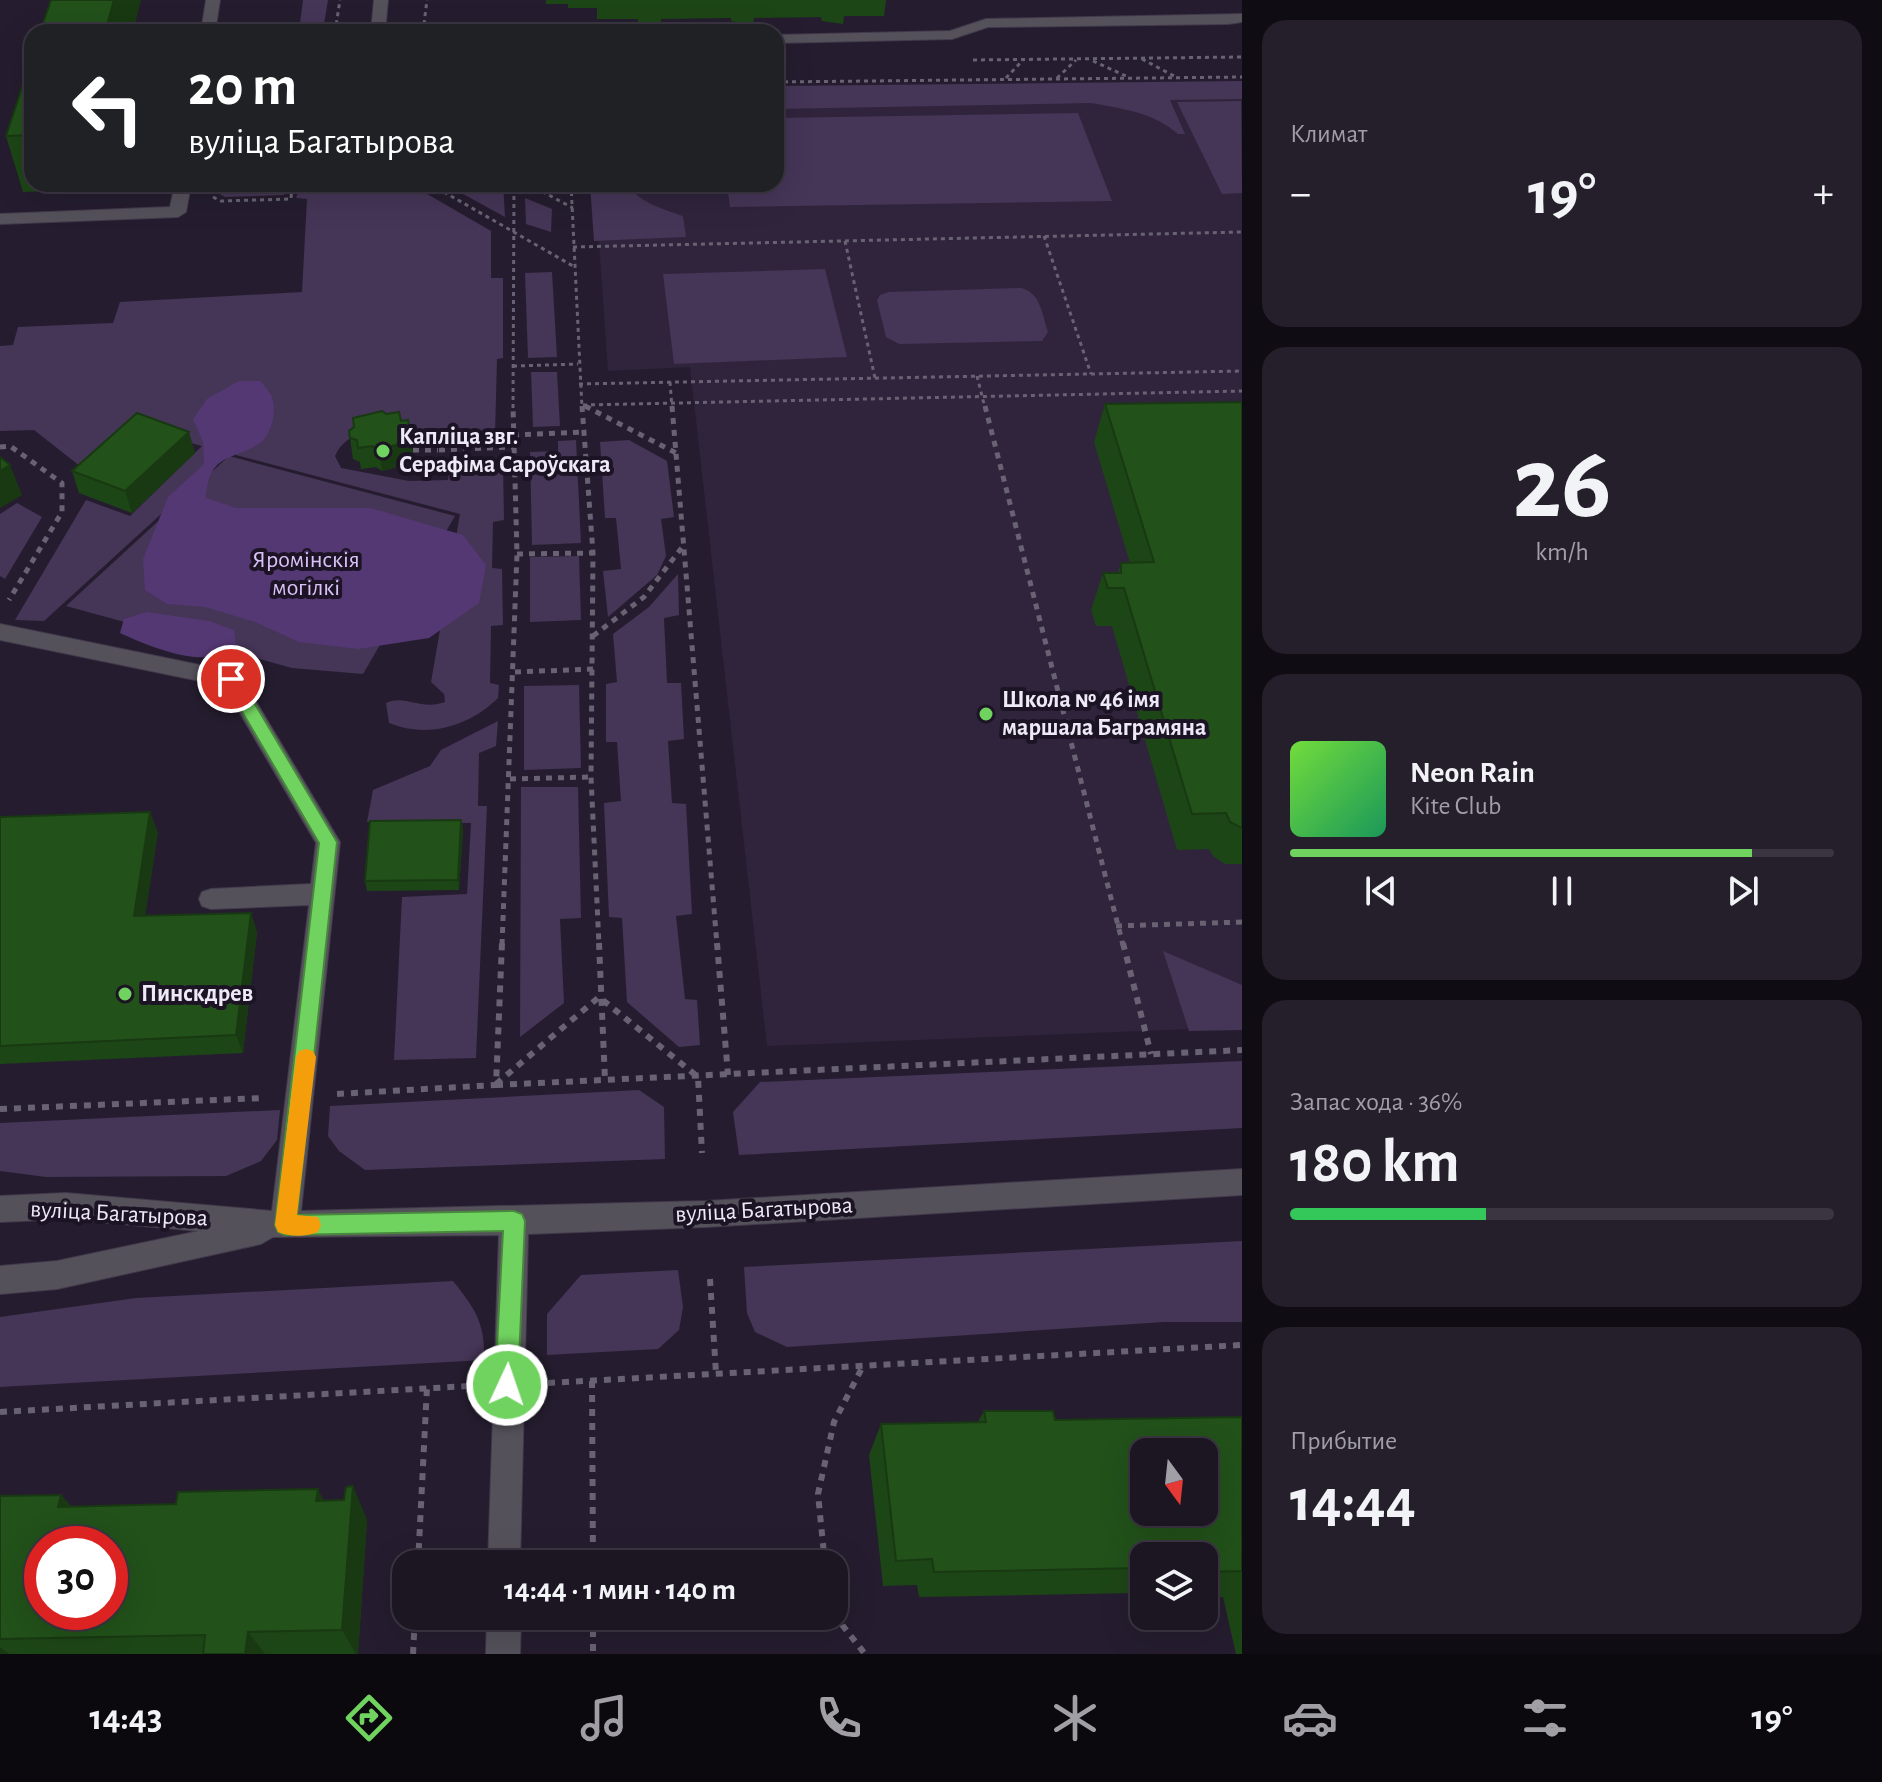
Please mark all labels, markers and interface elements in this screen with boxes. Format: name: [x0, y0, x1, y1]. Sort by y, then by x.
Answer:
icon: left: [56, 56, 160, 160]
text: 20 m: [188, 59, 297, 115]
text: Климат: [1290, 121, 1367, 147]
text: вуліца Багатырова: [188, 124, 455, 160]
text: 19°: [1528, 165, 1596, 225]
text: −: [1290, 172, 1311, 216]
text: +: [1813, 172, 1834, 216]
place label: Капліца звг. Серафіма Сароўскага: [399, 425, 611, 477]
text: 26: [1512, 433, 1612, 537]
marker: Капліца звг. Серафіма Сароўскага: [374, 442, 392, 460]
text: km/h: [1535, 539, 1589, 565]
park label: Яромінскія могілкі: [252, 548, 360, 600]
pin: [197, 645, 265, 713]
icon: arrive: [209, 657, 253, 701]
place label: Школа № 46 імя маршала Баграмяна: [1002, 688, 1206, 740]
marker: Школа № 46 імя маршала Баграмяна: [977, 705, 995, 723]
text: Neon Rain: [1410, 758, 1535, 788]
text: Kite Club: [1410, 793, 1501, 819]
icon: previous: [1359, 869, 1403, 913]
icon: pause: [1540, 869, 1584, 913]
icon: next: [1721, 869, 1765, 913]
place label: Пинскдрев: [141, 982, 253, 1006]
marker: Пинскдрев: [116, 985, 134, 1003]
text: Запас хода · 36%: [1290, 1089, 1462, 1115]
text: 180 km: [1290, 1133, 1460, 1193]
street label: вуліца Багатырова: [675, 1193, 853, 1227]
street label: вуліца Багатырова: [30, 1197, 208, 1231]
position arrow: [465, 1343, 549, 1427]
text: Прибытие: [1290, 1428, 1397, 1454]
north arrow: [1130, 1438, 1218, 1526]
map controls: [1130, 1438, 1218, 1630]
text: 14:44: [1290, 1472, 1416, 1532]
speed limit sign: 30: [24, 1526, 128, 1630]
button: layers: [1130, 1542, 1218, 1630]
text: 14:44 · 1 мин · 140 m: [504, 1575, 736, 1605]
icon: directions: [341, 1690, 397, 1746]
icon: music: [576, 1690, 632, 1746]
icon: phone: [811, 1690, 867, 1746]
icon: climate: [1047, 1690, 1103, 1746]
icon: car: [1282, 1690, 1338, 1746]
icon: filters: [1517, 1690, 1573, 1746]
text: 14:43: [90, 1700, 162, 1736]
text: 19°: [1752, 1700, 1792, 1736]

